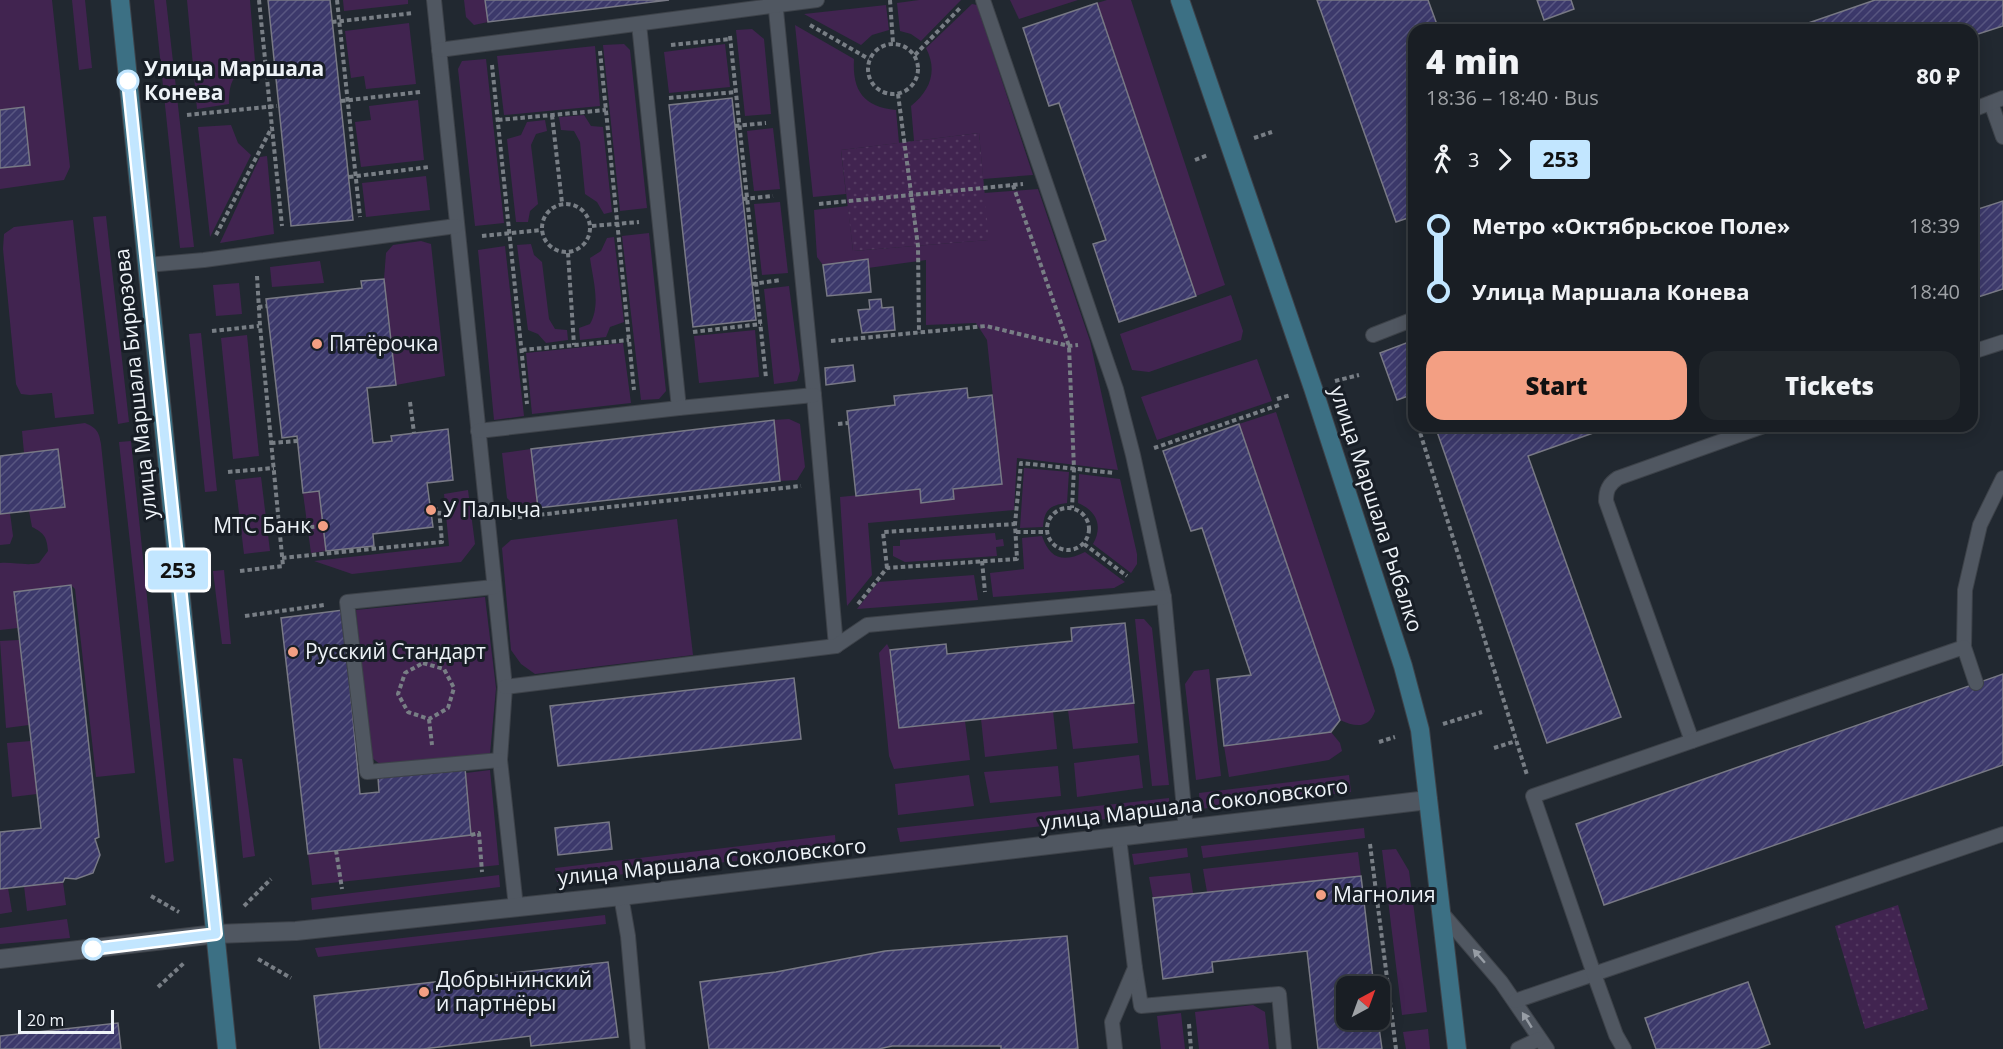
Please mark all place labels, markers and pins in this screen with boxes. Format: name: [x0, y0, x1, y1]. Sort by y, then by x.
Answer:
place label: Улица Маршала Конева: [144, 54, 324, 106]
marker: Улица Маршала Конева: [117, 70, 139, 92]
place label: Пятёрочка: [329, 329, 438, 357]
marker: Пятёрочка: [310, 337, 324, 351]
place label: У Палыча: [443, 495, 541, 523]
marker: У Палыча: [424, 503, 438, 517]
place label: МТС Банк: [213, 511, 311, 539]
marker: МТС Банк: [316, 519, 330, 533]
place label: Русский Стандарт: [305, 637, 486, 665]
marker: Русский Стандарт: [286, 645, 300, 659]
place label: Магнолия: [1333, 880, 1436, 908]
marker: Магнолия: [1314, 888, 1328, 902]
unlabelled marker: [82, 938, 104, 960]
place label: Добрынинский и партнёры: [436, 965, 592, 1017]
marker: Добрынинский и партнёры: [417, 985, 431, 999]

